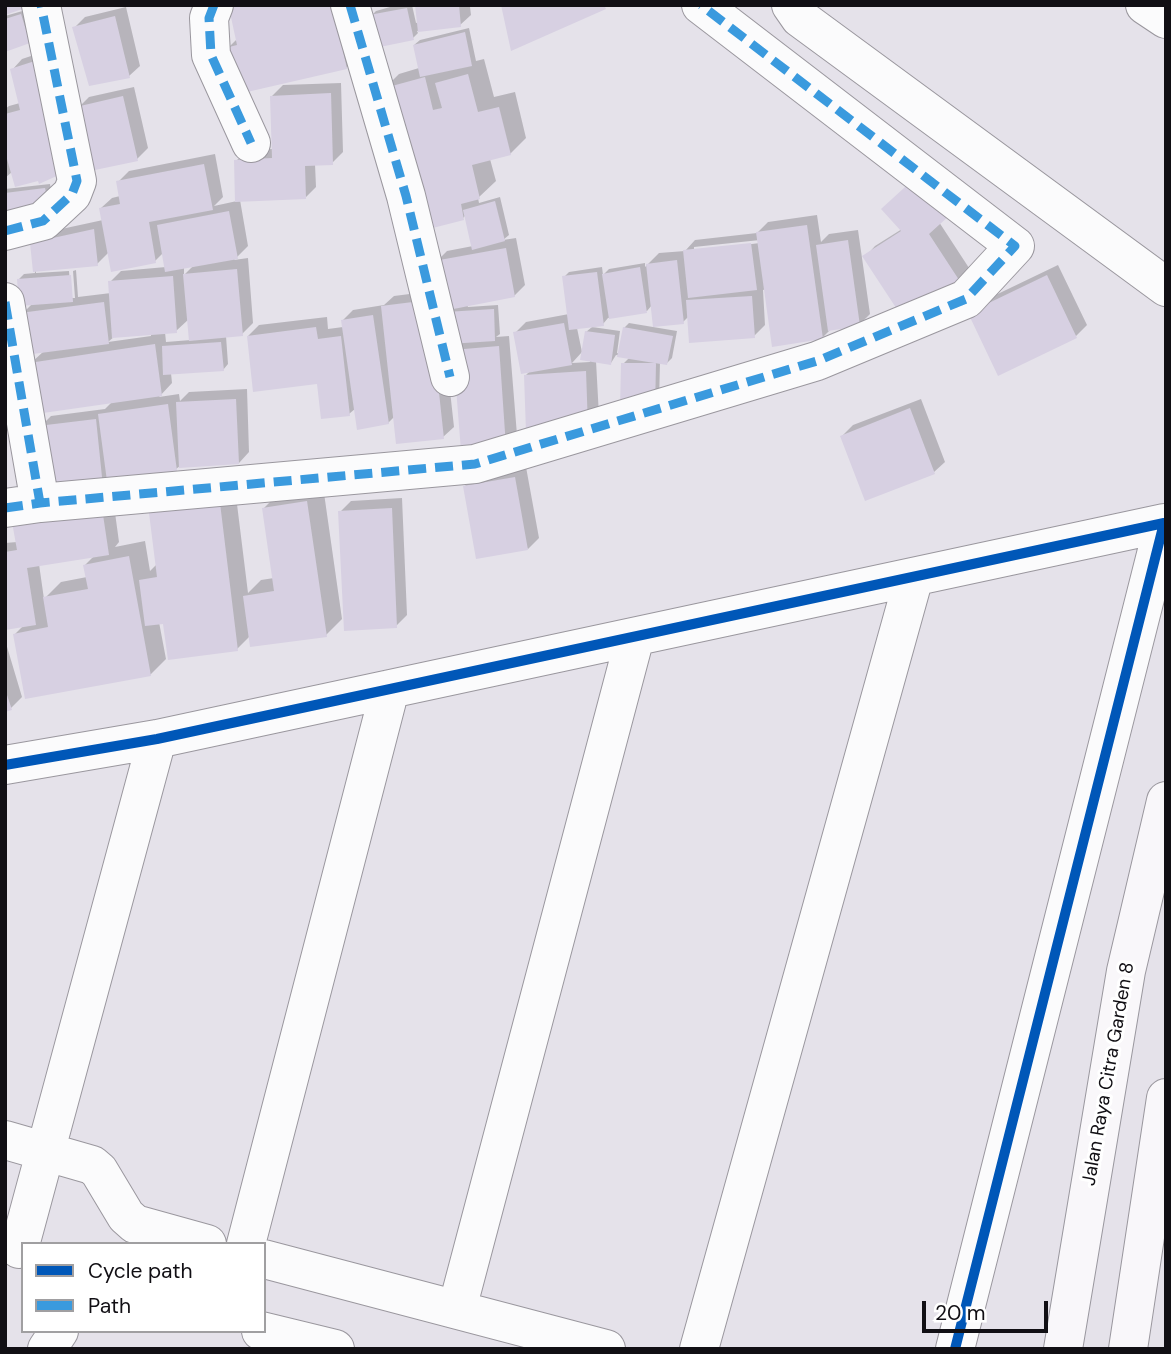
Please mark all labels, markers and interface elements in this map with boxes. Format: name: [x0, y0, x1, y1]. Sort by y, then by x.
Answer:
street label: Jalan Raya Citra Garden 8: [1078, 960, 1140, 1188]
legend: [21, 1242, 266, 1333]
text: Cycle path: [88, 1257, 193, 1285]
scale bar: [926, 1288, 1052, 1332]
text: Path: [88, 1292, 131, 1320]
text: 20 m: [935, 1299, 986, 1327]

